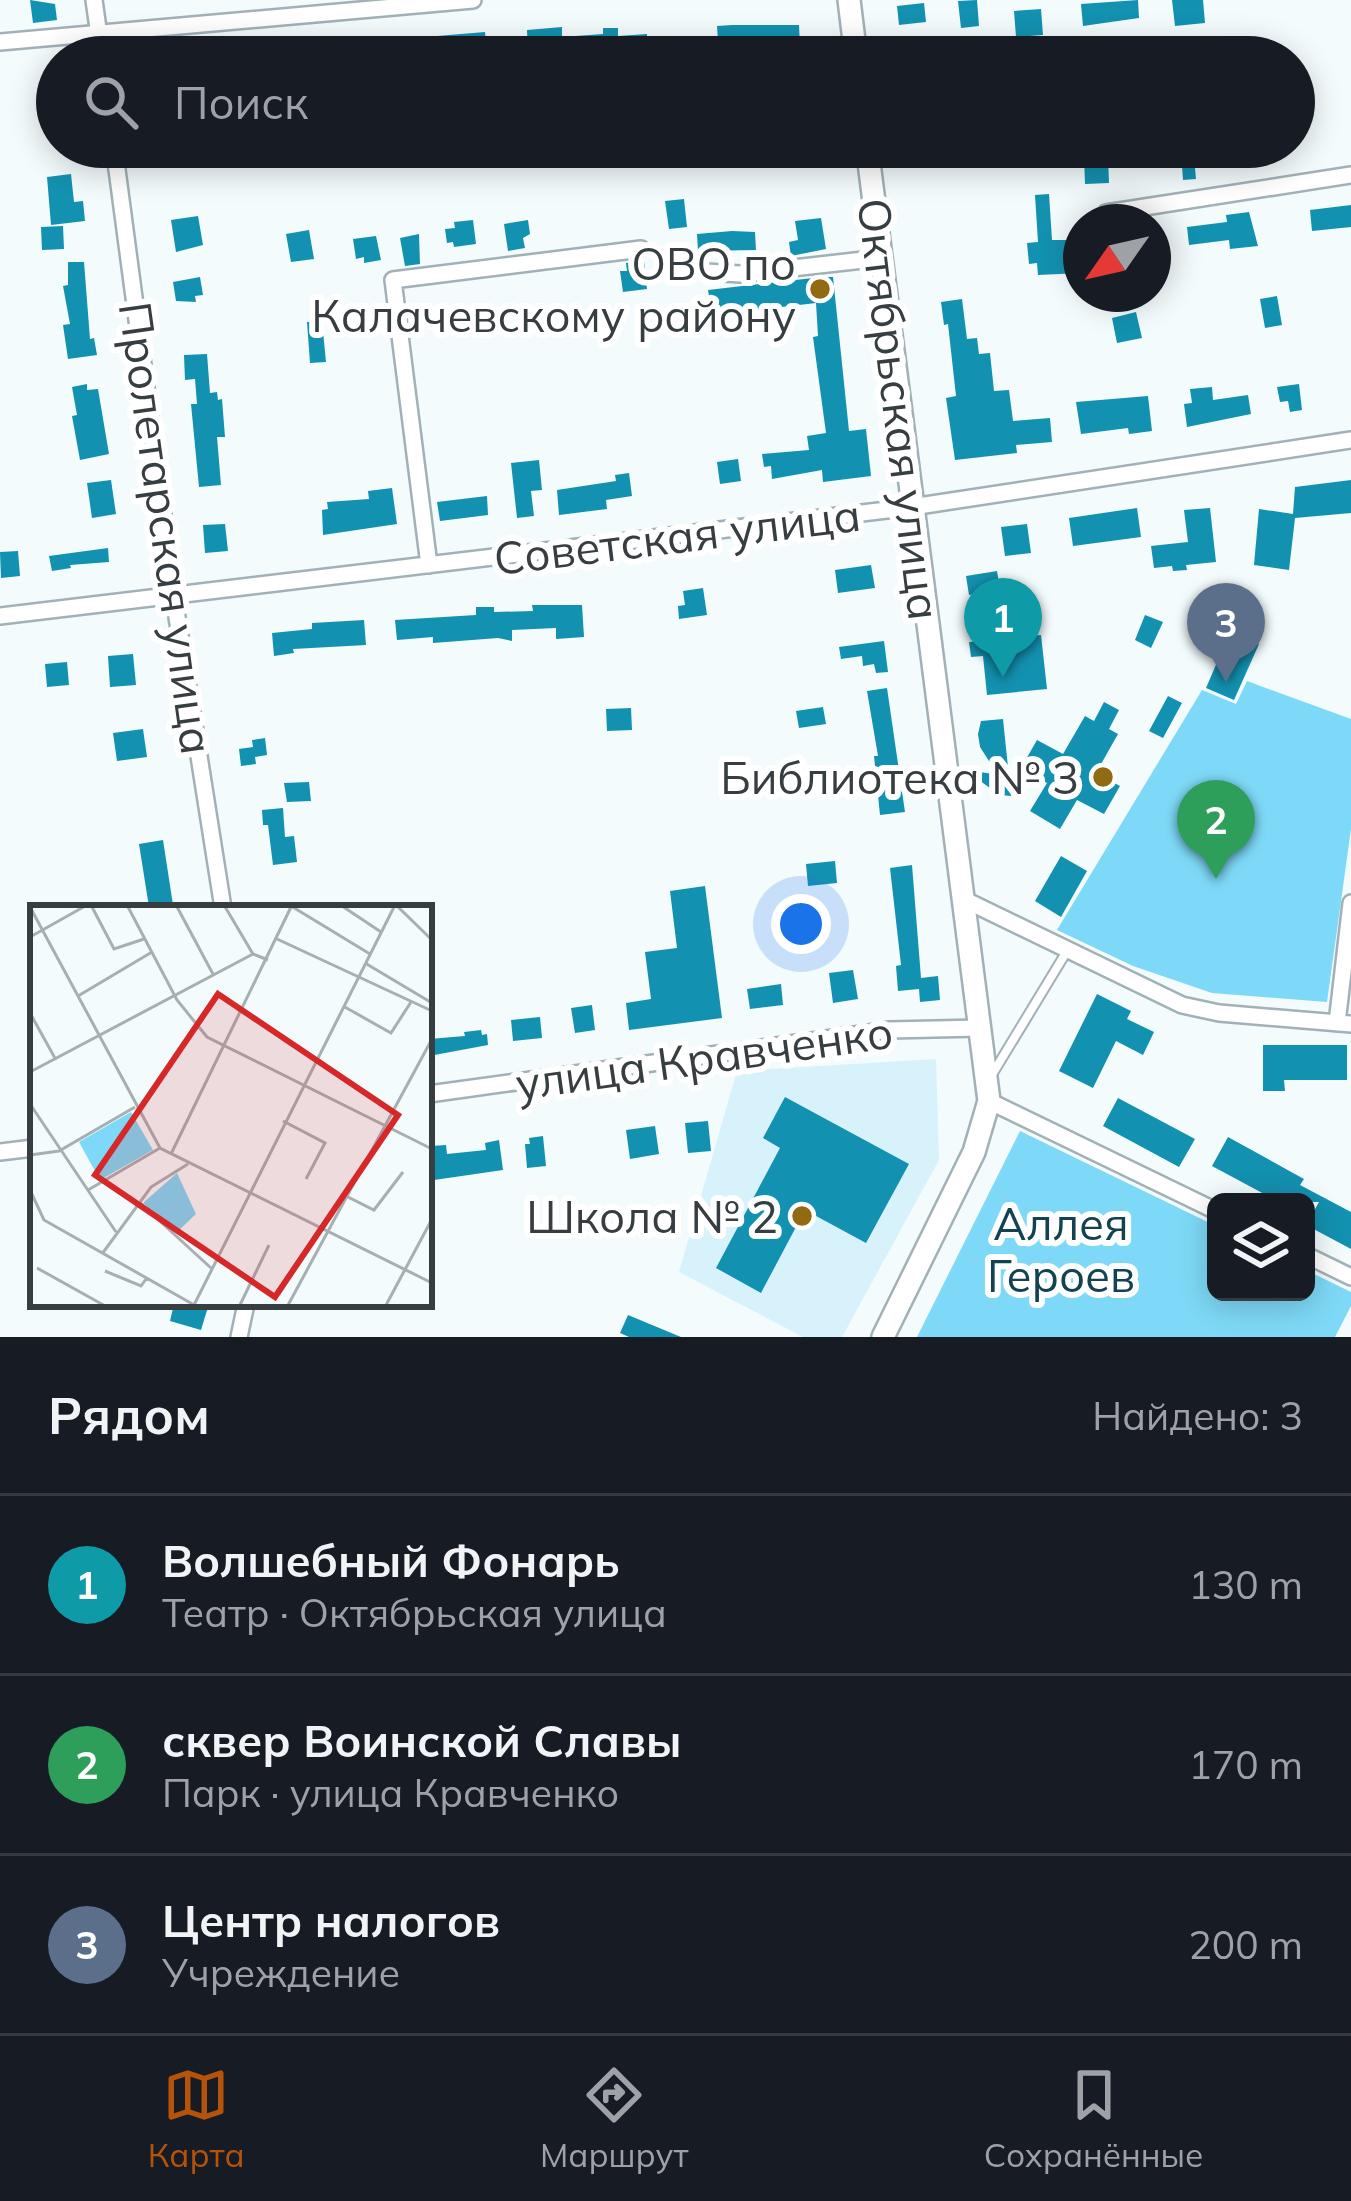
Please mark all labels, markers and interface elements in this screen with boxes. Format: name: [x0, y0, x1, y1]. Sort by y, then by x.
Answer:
search box: [36, 36, 1315, 168]
icon: search: [78, 69, 144, 135]
text: Поиск: [174, 74, 308, 130]
street label: Октябрьская улица: [846, 195, 954, 623]
north arrow: [1063, 204, 1171, 312]
place label: ОВО по Калачевскому району: [311, 235, 796, 343]
marker: ОВО по Калачевскому району: [807, 276, 833, 302]
street label: Пролетарская улица: [108, 298, 226, 758]
street label: Советская улица: [491, 486, 863, 586]
pin: 1: [964, 578, 1042, 677]
pin: 3: [1187, 583, 1265, 682]
place label: Библиотека № 3: [720, 749, 1079, 805]
marker: Библиотека № 3: [1090, 764, 1116, 790]
pin: 2: [1177, 780, 1255, 879]
your location: [771, 894, 831, 954]
inset map: [30, 905, 432, 1307]
street label: улица Кравченко: [512, 1003, 896, 1111]
place label: Школа № 2: [526, 1188, 778, 1244]
map controls: [1207, 1193, 1315, 1301]
button: layers: [1207, 1193, 1315, 1301]
park label: Аллея Героев: [987, 1195, 1135, 1303]
marker: Школа № 2: [789, 1203, 815, 1229]
text: Рядом: [48, 1383, 210, 1447]
text: Найдено: 3: [1092, 1391, 1303, 1440]
text: Волшебный Фонарь: [162, 1532, 620, 1588]
text: 1: [75, 1560, 99, 1609]
text: 130 m: [1188, 1560, 1303, 1609]
text: Театр · Октябрьская улица: [162, 1588, 667, 1637]
text: сквер Воинской Славы: [162, 1712, 682, 1768]
text: 2: [75, 1740, 99, 1789]
text: 170 m: [1188, 1740, 1303, 1789]
text: Парк · улица Кравченко: [162, 1768, 619, 1817]
text: Центр налогов: [162, 1892, 500, 1948]
text: 3: [75, 1920, 99, 1969]
text: 200 m: [1188, 1920, 1303, 1969]
text: Учреждение: [162, 1948, 400, 1997]
tab: Карта: [148, 2062, 245, 2175]
tab: Маршрут: [540, 2062, 688, 2175]
tab: Сохранённые: [984, 2062, 1203, 2175]

